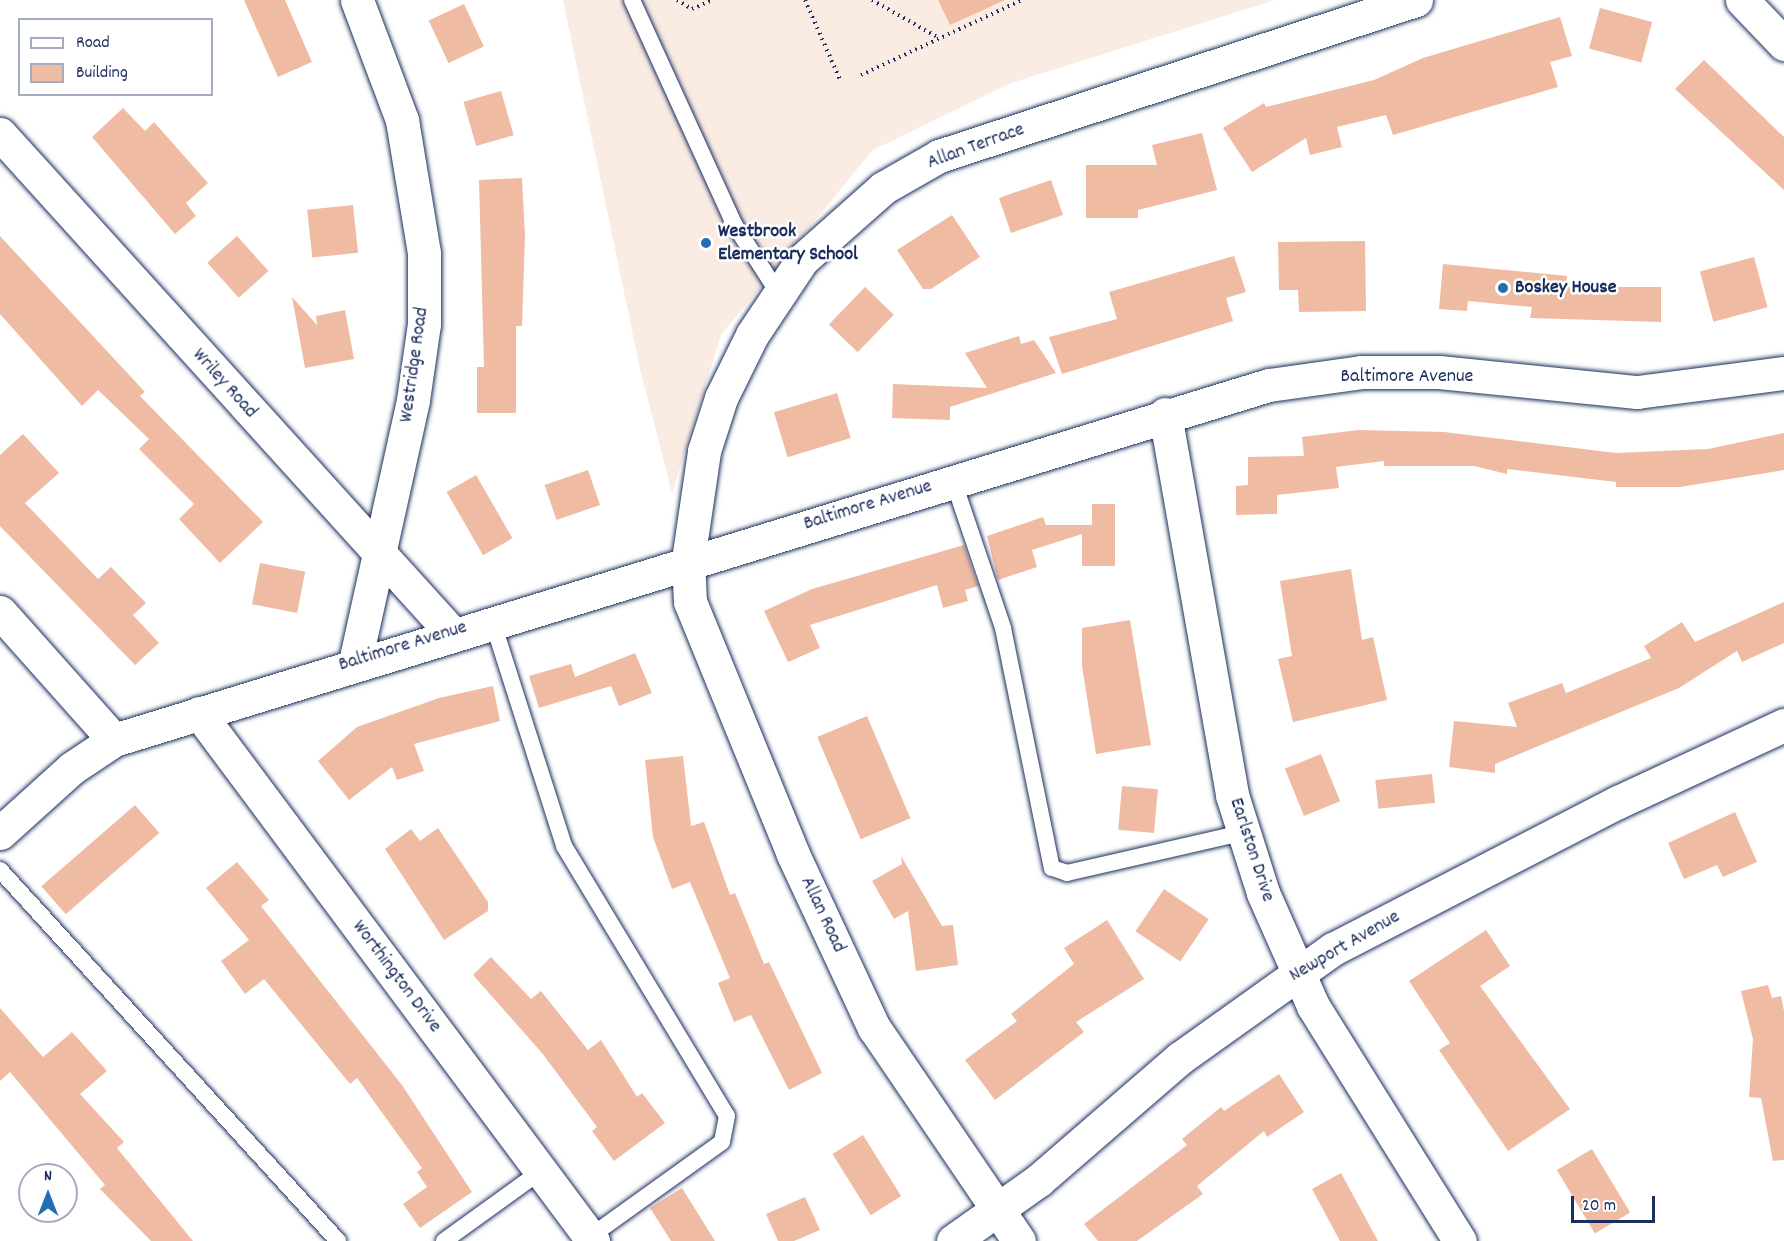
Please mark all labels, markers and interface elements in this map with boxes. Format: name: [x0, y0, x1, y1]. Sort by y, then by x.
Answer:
legend: [18, 18, 213, 96]
text: Road: [76, 31, 110, 56]
text: Building: [76, 61, 128, 86]
street label: Allan Terrace: [924, 118, 1028, 176]
place label: Westbrook Elementary School: [718, 220, 858, 267]
marker: Westbrook Elementary School: [699, 236, 713, 250]
place label: Boskey House: [1515, 276, 1616, 300]
marker: Boskey House: [1496, 281, 1510, 295]
street label: Westridge Road: [395, 306, 435, 424]
street label: Wriley Road: [186, 344, 262, 424]
street label: Baltimore Avenue: [1341, 365, 1473, 389]
street label: Baltimore Avenue: [801, 475, 935, 537]
street label: Baltimore Avenue: [336, 616, 470, 678]
street label: Earlston Drive: [1223, 795, 1279, 905]
street label: Allan Road: [794, 873, 850, 957]
street label: Newport Avenue: [1285, 906, 1405, 988]
street label: Worthington Drive: [346, 916, 446, 1038]
north arrow: [18, 1163, 78, 1223]
text: N: [44, 1165, 52, 1188]
scale bar: [1574, 1184, 1658, 1222]
text: 20 m: [1582, 1194, 1616, 1219]

